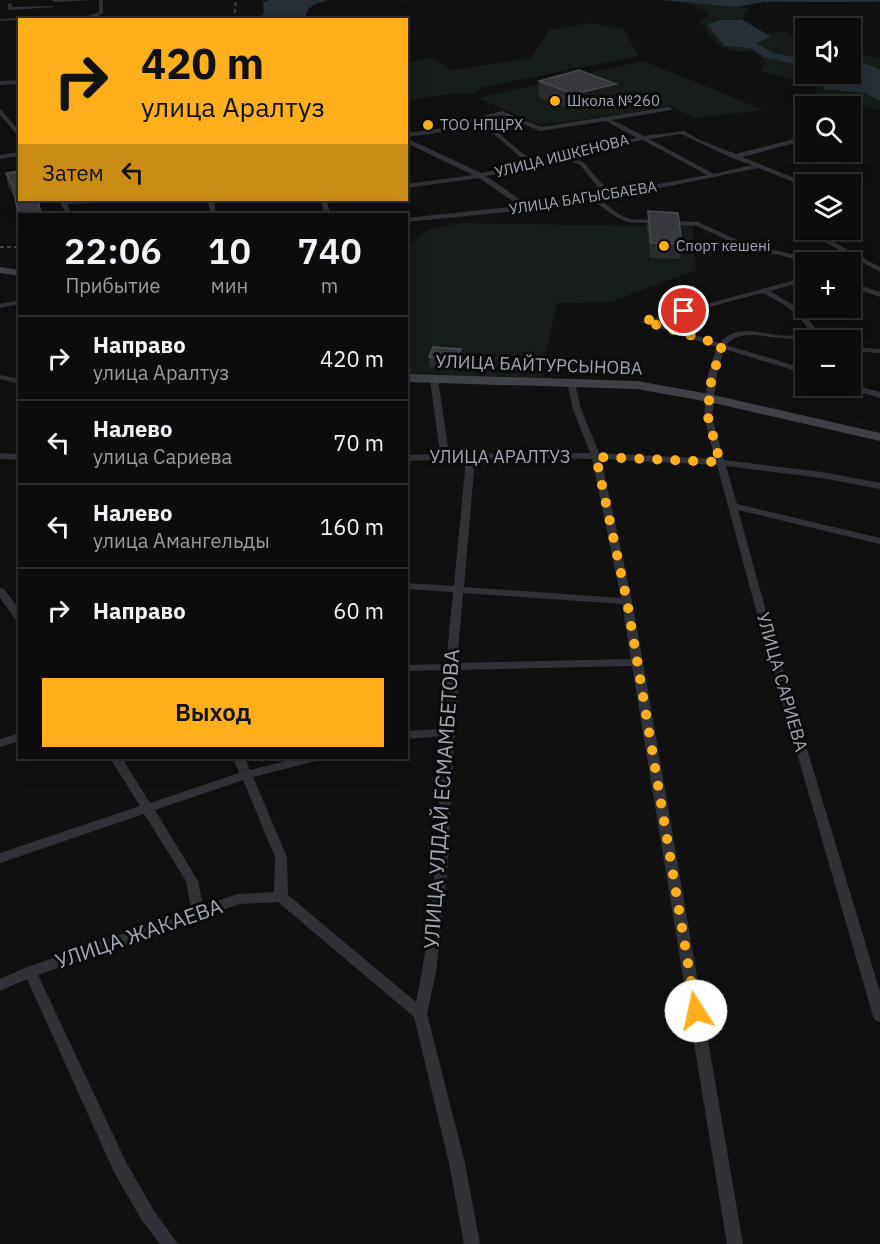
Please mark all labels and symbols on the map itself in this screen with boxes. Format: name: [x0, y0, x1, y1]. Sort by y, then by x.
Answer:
place label: Школа №260: [567, 91, 660, 110]
marker: Школа №260: [548, 94, 562, 108]
place label: ТОО НПЦРХ: [440, 115, 523, 134]
marker: ТОО НПЦРХ: [421, 118, 435, 132]
street label: УЛИЦА ИШКЕНОВА: [493, 130, 631, 181]
street label: УЛИЦА БАГЫСБАЕВА: [508, 176, 658, 219]
place label: Спорт кешені: [676, 236, 770, 255]
marker: Спорт кешені: [657, 239, 671, 253]
pin: [658, 285, 709, 336]
street label: УЛИЦА БАЙТУРСЫНОВА: [435, 349, 643, 380]
street label: УЛИЦА АРАЛТУЗ: [429, 445, 571, 468]
street label: УЛИЦА САРИЕВА: [752, 610, 813, 755]
street label: УЛИЦА УЛДАЙ ЕСМАМБЕТОВА: [417, 648, 465, 950]
street label: УЛИЦА ЖАКАЕВА: [51, 891, 226, 975]
position arrow: [664, 979, 728, 1043]

